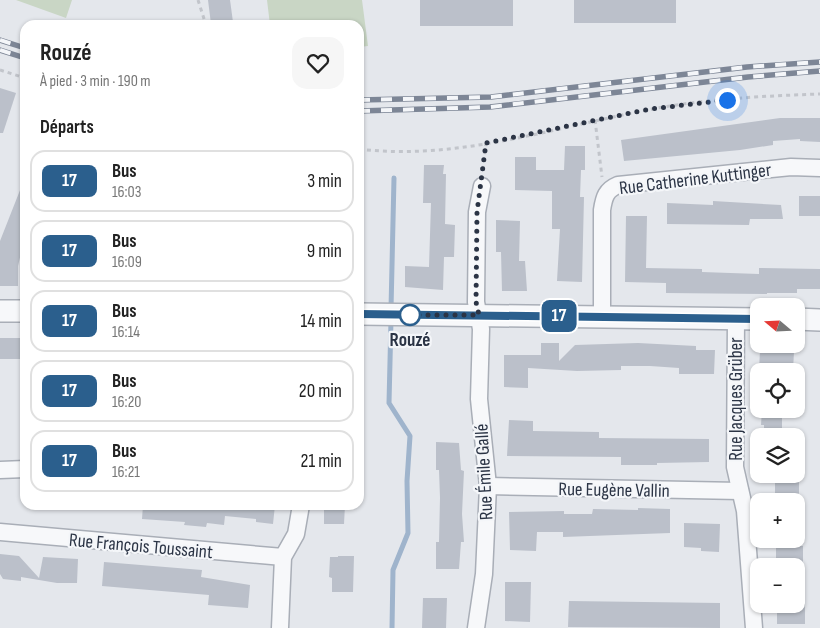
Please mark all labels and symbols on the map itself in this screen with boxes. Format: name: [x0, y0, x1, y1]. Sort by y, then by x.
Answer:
your location: [715, 88, 740, 113]
street label: Rue Catherine Kuttinger: [618, 159, 773, 200]
north arrow: [750, 298, 805, 352]
line badge: 17: [536, 300, 582, 332]
marker: Rouzé: [399, 304, 421, 326]
place label: Rouzé: [390, 329, 430, 352]
street label: Rue Jacques Grüber: [725, 337, 748, 461]
street label: Rue Émile Gallé: [470, 423, 499, 521]
street label: Rue Eugène Vallin: [558, 478, 670, 503]
street label: Rue François Toussaint: [68, 529, 214, 564]

